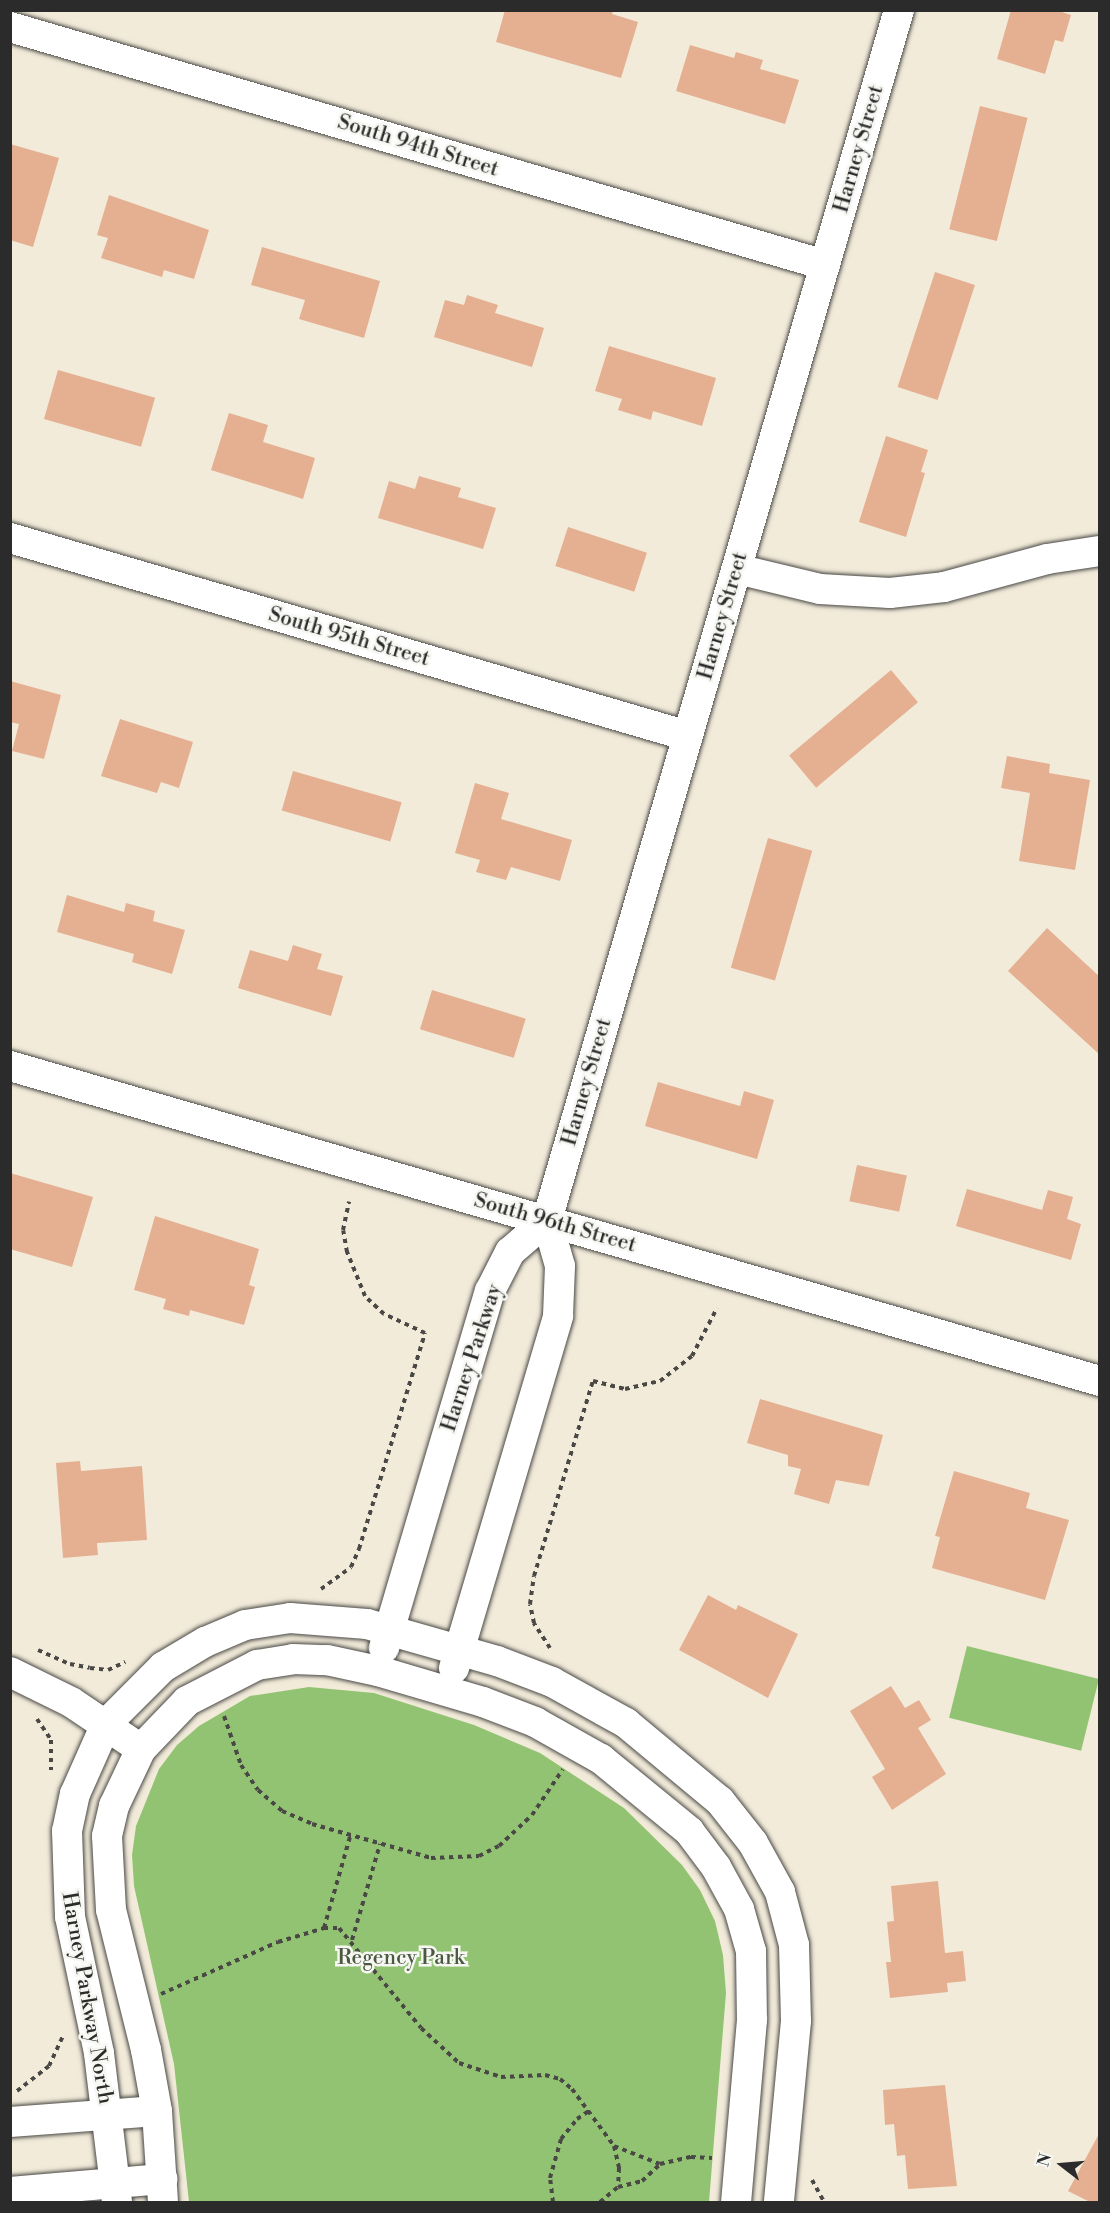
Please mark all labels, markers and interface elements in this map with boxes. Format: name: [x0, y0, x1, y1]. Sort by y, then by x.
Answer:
street label: Harney Street: [829, 82, 889, 216]
street label: South 94th Street: [334, 110, 502, 182]
street label: Harney Street: [693, 549, 753, 683]
street label: South 95th Street: [266, 602, 432, 672]
street label: Harney Street: [557, 1015, 617, 1149]
street label: South 96th Street: [471, 1188, 639, 1258]
street label: Harney Parkway: [436, 1281, 508, 1435]
street label: Harney Parkway North: [56, 1890, 118, 2106]
park label: Regency Park: [337, 1945, 465, 1971]
north arrow: [1032, 2135, 1092, 2195]
text: N: [1033, 2151, 1056, 2169]

